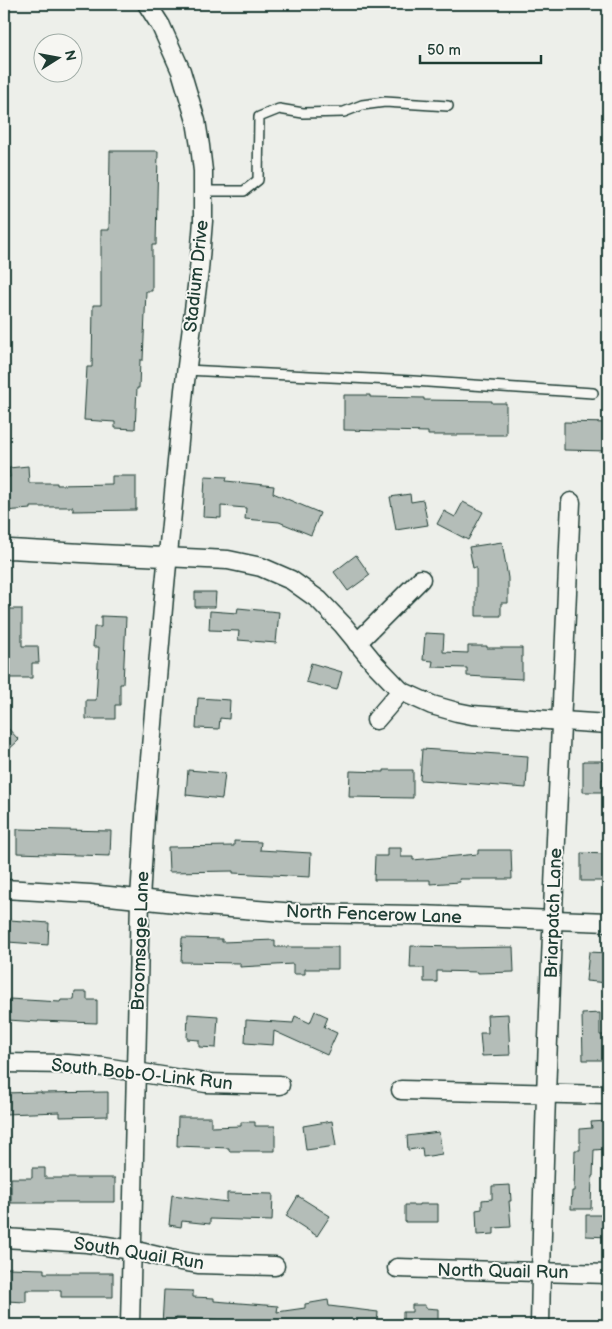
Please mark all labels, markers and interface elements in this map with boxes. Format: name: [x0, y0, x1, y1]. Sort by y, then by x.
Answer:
north arrow: [32, 32, 82, 82]
scale bar: [420, 32, 541, 64]
text: 50 m: [427, 41, 461, 60]
text: N: [61, 49, 80, 62]
street label: Stadium Drive: [180, 219, 213, 333]
street label: Briarpatch Lane: [541, 847, 566, 979]
street label: Broomsage Lane: [128, 871, 153, 1011]
street label: North Fencerow Lane: [286, 901, 463, 928]
street label: South Bob-O-Link Run: [50, 1055, 234, 1094]
street label: South Quail Run: [72, 1233, 206, 1274]
street label: North Quail Run: [437, 1260, 569, 1283]

